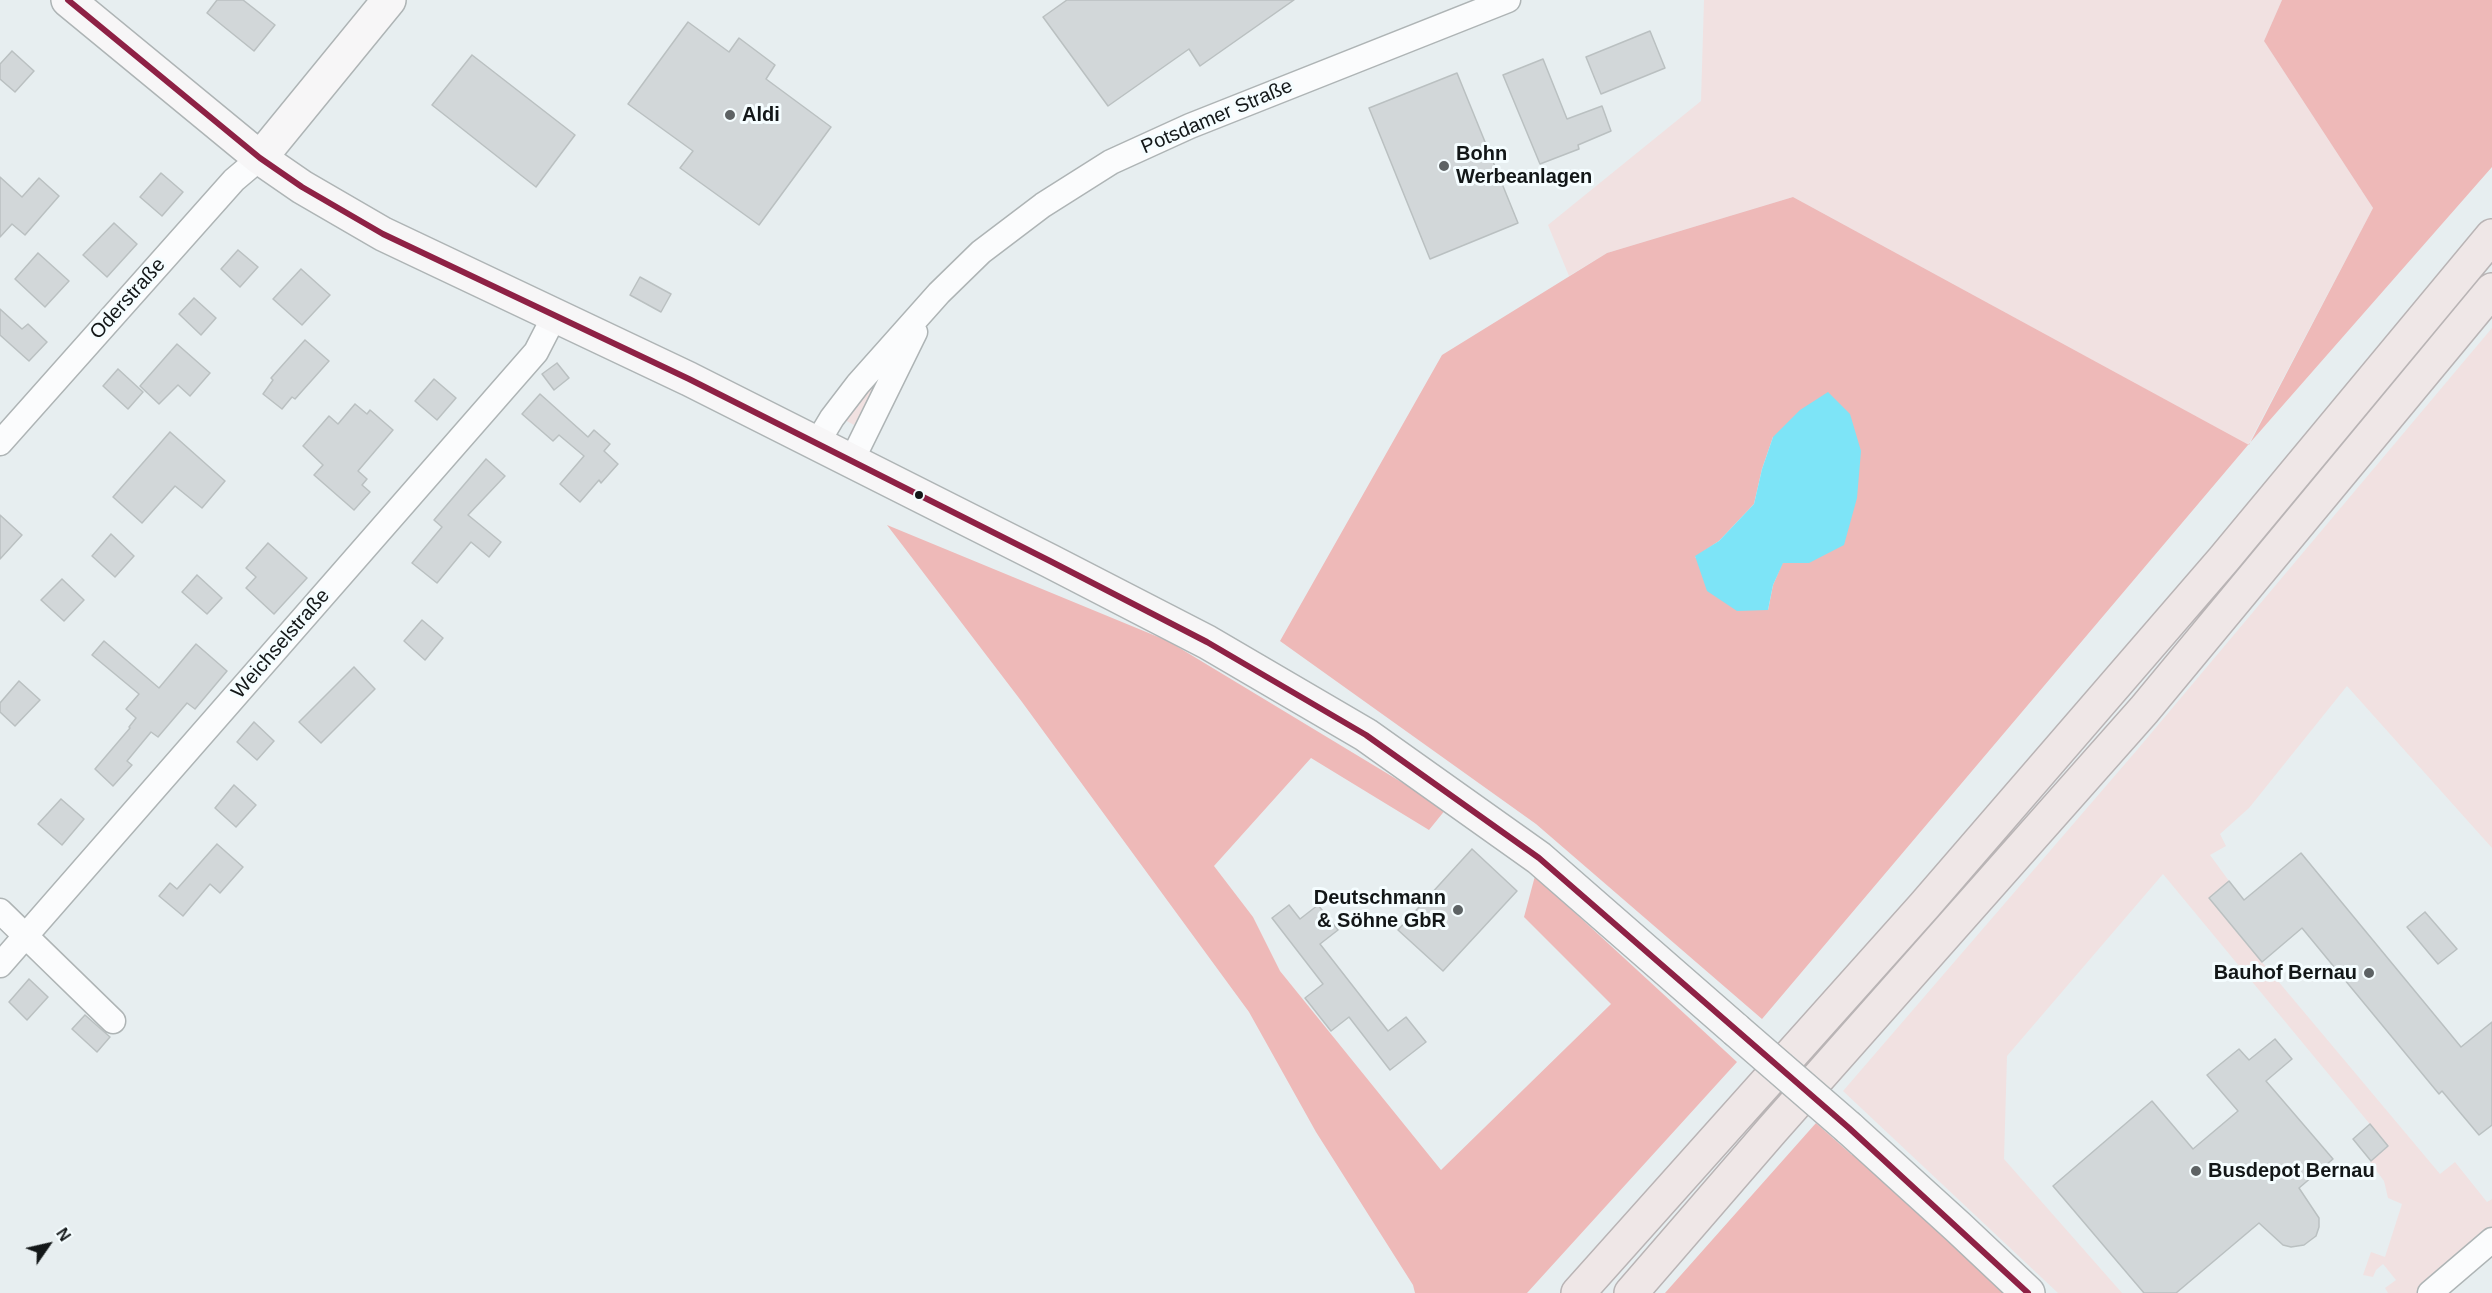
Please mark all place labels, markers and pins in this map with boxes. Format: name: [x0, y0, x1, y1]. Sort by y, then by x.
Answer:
place label: Aldi: [742, 103, 780, 127]
marker: Aldi: [723, 108, 737, 122]
place label: Bohn Werbeanlagen: [1456, 142, 1592, 189]
marker: Bohn Werbeanlagen: [1437, 159, 1451, 173]
unlabelled marker: [913, 489, 925, 501]
place label: Deutschmann & Söhne GbR: [1314, 886, 1446, 933]
marker: Deutschmann & Söhne GbR: [1451, 903, 1465, 917]
place label: Bauhof Bernau: [2214, 961, 2357, 985]
marker: Bauhof Bernau: [2362, 966, 2376, 980]
place label: Busdepot Bernau: [2208, 1159, 2375, 1183]
marker: Busdepot Bernau: [2189, 1164, 2203, 1178]

